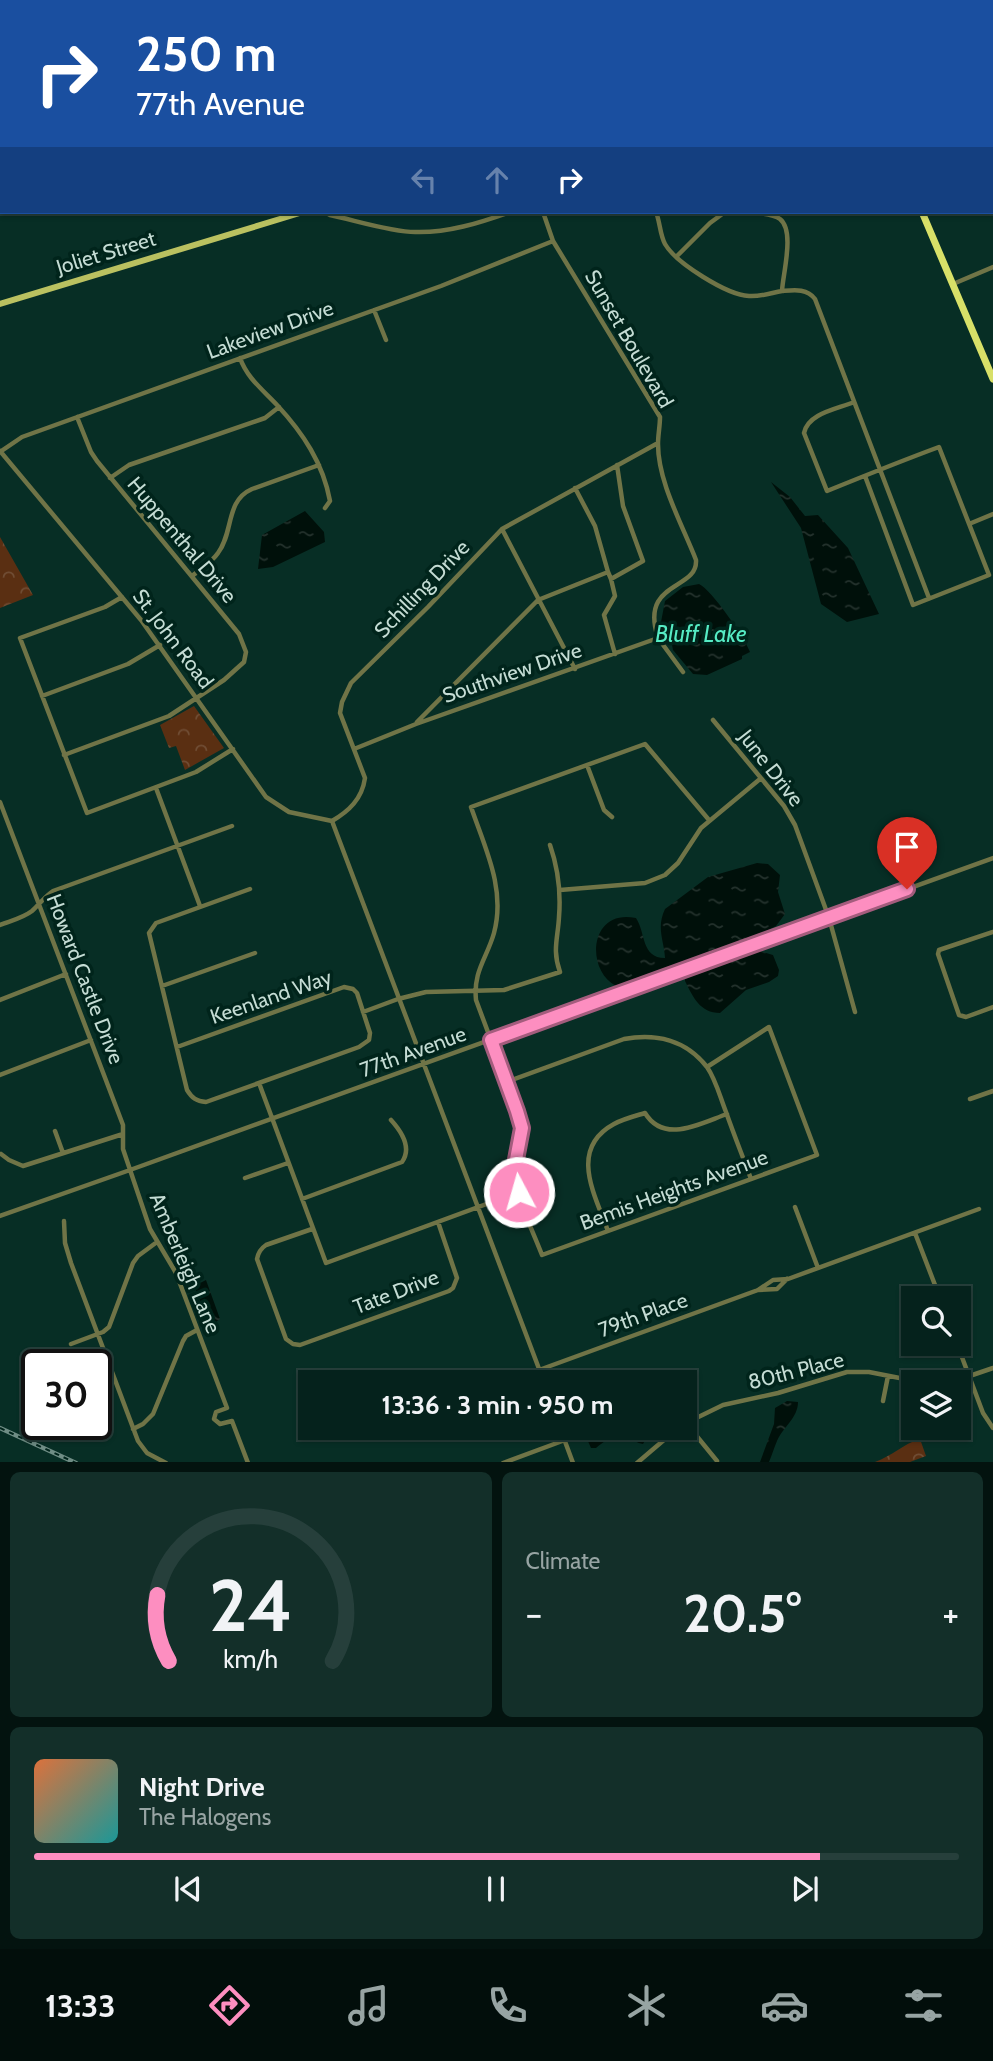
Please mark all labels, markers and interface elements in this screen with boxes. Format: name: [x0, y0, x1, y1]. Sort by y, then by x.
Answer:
text: 250 m: [136, 24, 276, 83]
icon: right: [21, 28, 112, 119]
text: 77th Avenue: [136, 84, 305, 123]
icon: left: [405, 161, 443, 199]
icon: ahead: [478, 161, 516, 199]
icon: right: [551, 161, 589, 199]
street label: Joliet Street: [52, 226, 159, 280]
street label: Sunset Boulevard: [580, 265, 679, 412]
street label: Lakeview Drive: [203, 295, 337, 364]
street label: Huppenthal Drive: [122, 472, 242, 608]
street label: Schilling Drive: [369, 534, 475, 643]
street label: St. John Road: [128, 584, 219, 693]
water label: Bluff Lake: [655, 620, 747, 648]
street label: Southview Drive: [439, 637, 585, 708]
street label: June Drive: [733, 724, 809, 811]
pin: [877, 817, 937, 889]
icon: arrive: [888, 828, 926, 866]
street label: Howard Castle Drive: [42, 890, 130, 1068]
street label: Keenland Way: [207, 964, 335, 1029]
street label: 77th Avenue: [356, 1021, 469, 1082]
street label: Bemis Heights Avenue: [576, 1144, 771, 1235]
position arrow: [482, 1155, 556, 1229]
street label: Amberleigh Lane: [145, 1189, 226, 1337]
street label: Tate Drive: [350, 1264, 442, 1319]
map controls: [901, 1286, 971, 1440]
button: search: [901, 1286, 971, 1356]
street label: 79th Place: [595, 1287, 691, 1342]
street label: 80th Place: [745, 1347, 847, 1394]
speed limit sign: 30: [21, 1349, 112, 1440]
button: layers: [901, 1370, 971, 1440]
text: 13:36 · 3 min · 950 m: [382, 1389, 613, 1421]
text: Climate: [526, 1547, 600, 1575]
text: 24: [209, 1561, 293, 1649]
text: 20.5°: [683, 1582, 801, 1645]
text: −: [526, 1590, 542, 1637]
text: +: [942, 1590, 959, 1637]
text: km/h: [223, 1643, 278, 1673]
text: Night Drive: [139, 1771, 265, 1803]
text: The Halogens: [139, 1803, 271, 1831]
icon: previous: [169, 1870, 207, 1908]
icon: pause: [477, 1870, 515, 1908]
icon: next: [786, 1870, 824, 1908]
icon: directions: [205, 1981, 254, 2030]
icon: music: [344, 1981, 393, 2030]
icon: phone: [483, 1981, 532, 2030]
icon: climate: [622, 1981, 671, 2030]
icon: car: [760, 1981, 809, 2030]
icon: filters: [899, 1981, 948, 2030]
text: 13:33: [45, 1986, 116, 2025]

